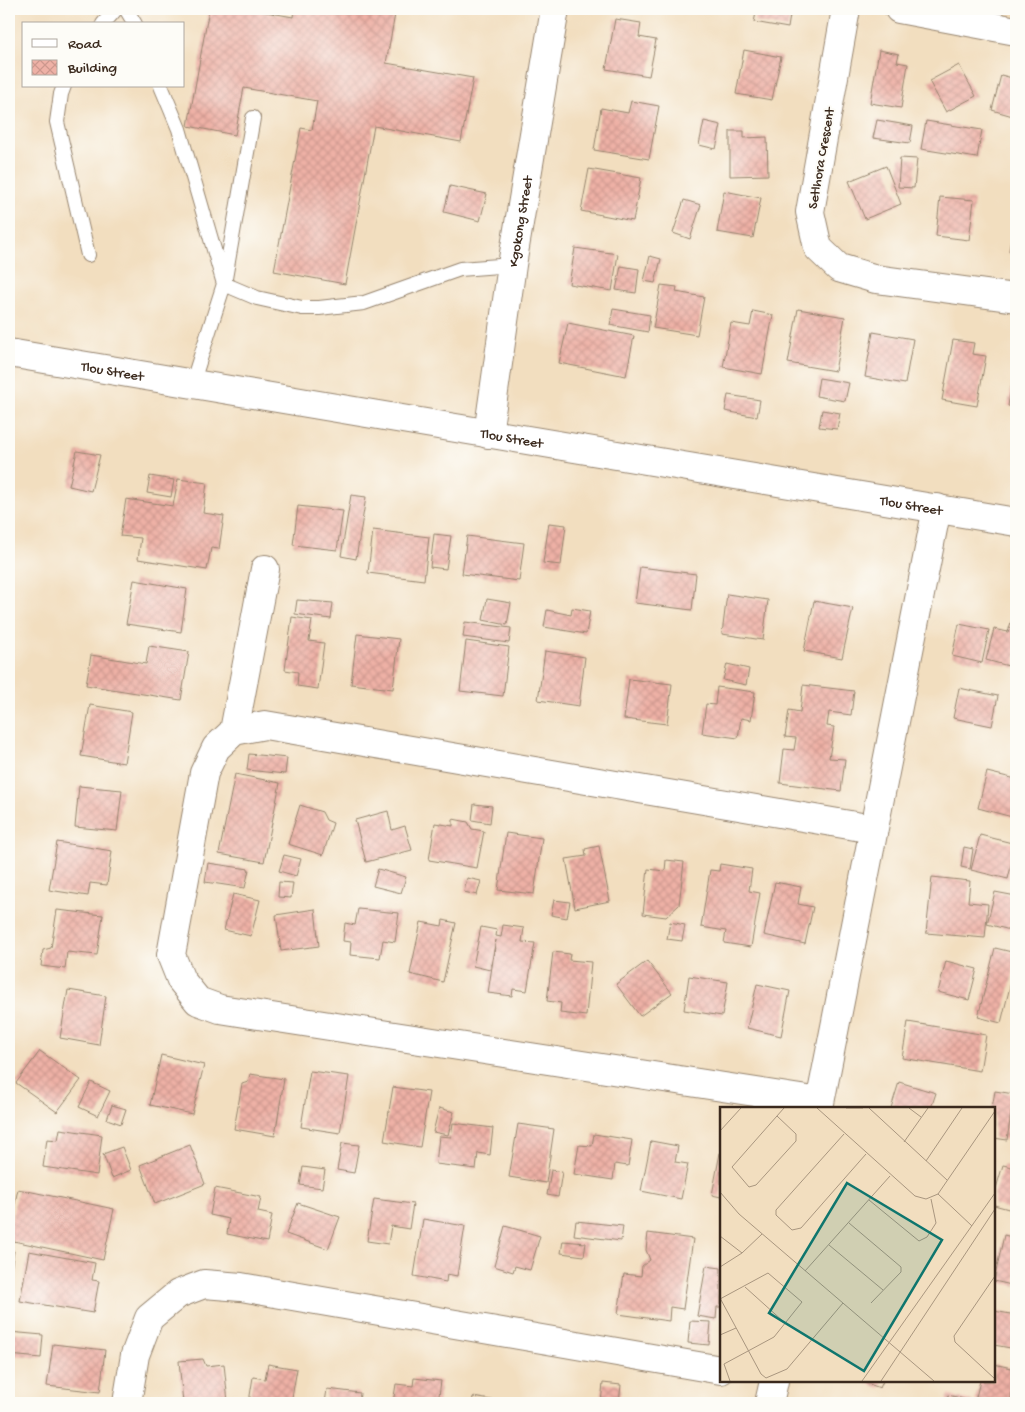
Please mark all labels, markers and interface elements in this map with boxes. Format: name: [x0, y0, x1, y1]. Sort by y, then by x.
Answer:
legend: [22, 22, 185, 88]
text: Road: [68, 36, 102, 54]
text: Building: [67, 60, 117, 78]
street label: Setlhora Crescent: [805, 105, 840, 210]
street label: Kgokong Street: [506, 174, 538, 268]
street label: Tlou Street: [79, 359, 146, 387]
street label: Tlou Street: [478, 426, 545, 454]
street label: Tlou Street: [877, 493, 945, 521]
inset map: [720, 1107, 995, 1382]

